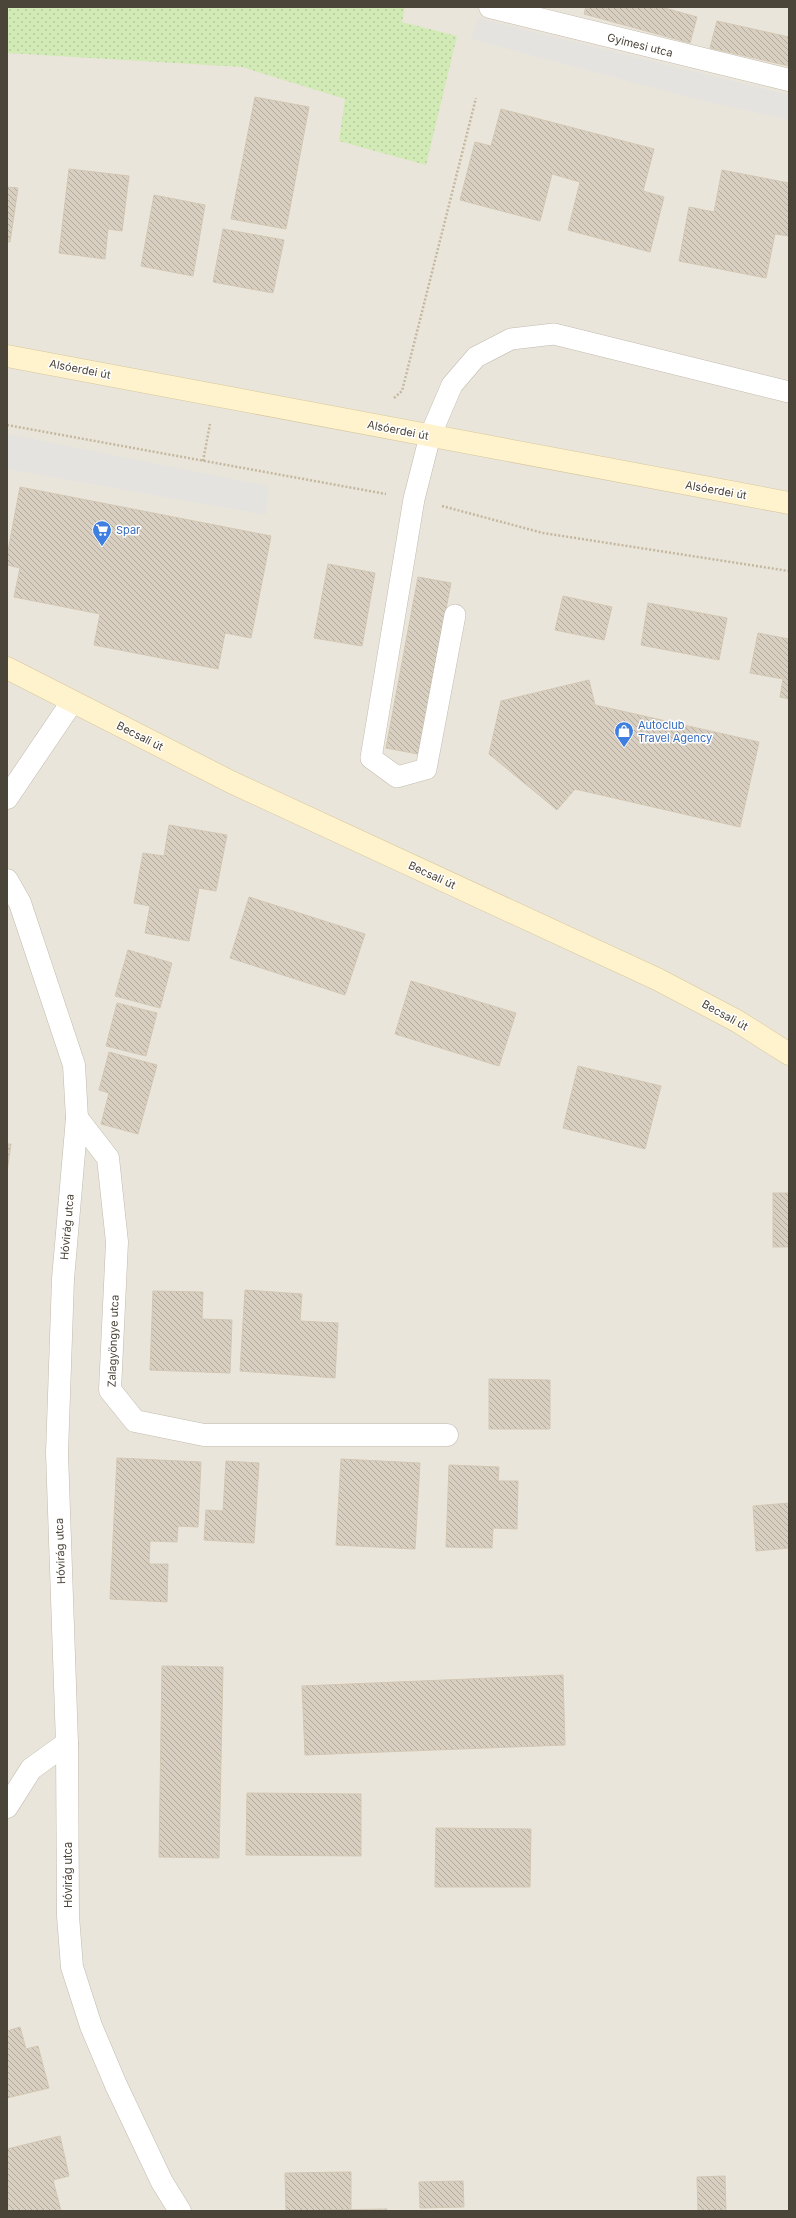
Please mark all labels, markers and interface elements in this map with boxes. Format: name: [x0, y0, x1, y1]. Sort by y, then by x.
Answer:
street label: Gyimesi utca: [606, 30, 674, 60]
street label: Alsóerdei út: [48, 356, 112, 382]
street label: Alsóerdei út: [366, 417, 430, 443]
street label: Alsóerdei út: [684, 478, 748, 502]
supermarket icon: Spar: [91, 519, 113, 547]
place label: Spar: [116, 523, 140, 537]
street label: Becsali út: [114, 718, 166, 754]
place label: Autoclub Travel Agency: [638, 718, 712, 745]
shop icon: Autoclub Travel Agency: [613, 720, 635, 748]
street label: Becsali út: [406, 858, 458, 892]
street label: Becsali út: [700, 997, 751, 1034]
street label: Hóvirág utca: [57, 1193, 77, 1261]
street label: Zalagyöngye utca: [104, 1295, 122, 1387]
street label: Hóvirág utca: [52, 1518, 68, 1584]
street label: Hóvirág utca: [61, 1842, 75, 1908]

